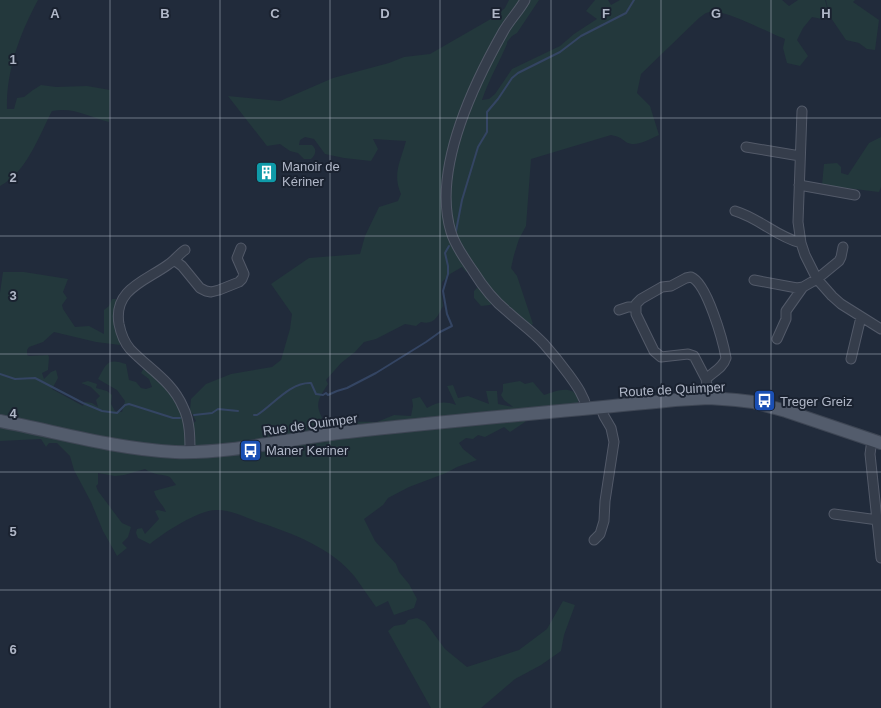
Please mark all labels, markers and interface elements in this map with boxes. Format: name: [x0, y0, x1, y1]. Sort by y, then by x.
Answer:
text: A: [50, 6, 60, 21]
text: B: [160, 6, 170, 21]
text: C: [270, 6, 280, 21]
text: D: [380, 6, 390, 21]
text: E: [492, 6, 501, 21]
text: F: [602, 6, 610, 21]
text: G: [711, 6, 721, 21]
text: H: [821, 6, 831, 21]
text: 1: [9, 52, 17, 67]
place label: Manoir de Kériner: [282, 159, 340, 189]
building icon: Manoir de Kériner: [253, 160, 279, 186]
text: 2: [9, 170, 17, 185]
text: 3: [9, 288, 17, 303]
street label: Route de Quimper: [619, 379, 726, 400]
bus stop icon: Treger Greiz: [752, 388, 778, 414]
place label: Treger Greiz: [780, 394, 852, 409]
text: 4: [9, 406, 17, 421]
street label: Rue de Quimper: [262, 410, 359, 439]
bus stop icon: Maner Keriner: [238, 437, 264, 463]
place label: Maner Keriner: [266, 443, 349, 458]
text: 5: [9, 524, 17, 539]
text: 6: [9, 642, 17, 657]

